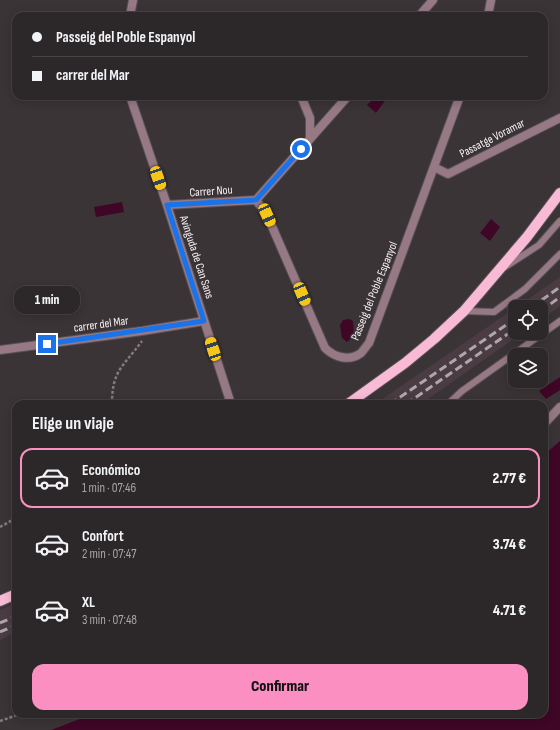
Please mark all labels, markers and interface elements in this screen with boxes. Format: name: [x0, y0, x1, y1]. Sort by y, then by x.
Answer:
text: Passeig del Poble Espanyol: [56, 28, 195, 47]
text: carrer del Mar: [56, 66, 129, 85]
street label: Passatge Voramar: [457, 115, 528, 161]
route start: [292, 140, 310, 158]
car: [148, 165, 168, 191]
street label: Carrer Nou: [189, 183, 233, 200]
car: [257, 202, 277, 228]
street label: Avinguda de Can Sans: [176, 213, 217, 301]
street label: Passeig del Poble Espanyol: [348, 240, 401, 343]
car: [292, 281, 312, 307]
callout: 1 min: [14, 286, 80, 314]
text: 1 min: [35, 292, 59, 308]
map controls: [508, 300, 548, 388]
button: locate: [508, 300, 548, 340]
street label: carrer del Mar: [73, 313, 130, 336]
route end: [38, 335, 56, 353]
car: [204, 336, 222, 362]
button: layers: [508, 348, 548, 388]
text: Elige un viaje: [32, 413, 114, 434]
icon: car: [34, 460, 70, 496]
text: Económico: [82, 461, 140, 480]
text: 2.77 €: [493, 469, 526, 488]
text: 1 min · 07:46: [82, 480, 136, 496]
icon: car: [34, 526, 70, 562]
text: Confort: [82, 527, 124, 546]
text: 3.74 €: [493, 535, 526, 554]
text: 2 min · 07:47: [82, 546, 136, 562]
icon: car: [34, 592, 70, 628]
text: XL: [82, 593, 95, 612]
text: 4.71 €: [493, 601, 526, 620]
text: 3 min · 07:48: [82, 612, 137, 628]
button: Confirmar: [32, 664, 528, 710]

